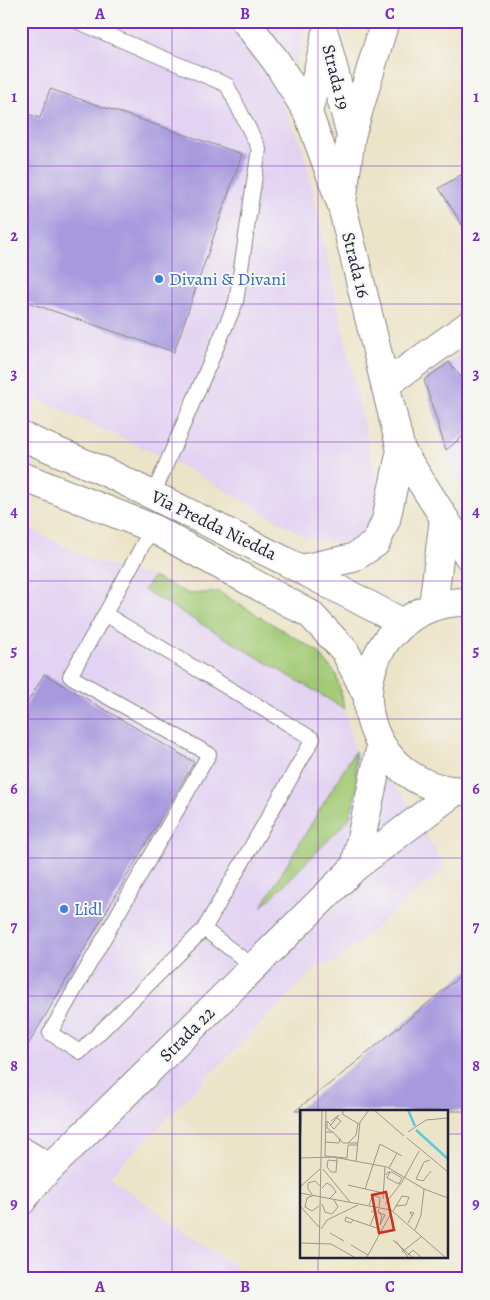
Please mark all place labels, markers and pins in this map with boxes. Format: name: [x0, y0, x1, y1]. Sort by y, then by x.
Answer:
place label: Divani & Divani: [169, 267, 286, 291]
marker: Divani & Divani: [153, 273, 165, 285]
place label: Lidl: [74, 897, 103, 921]
marker: Lidl: [58, 903, 70, 915]

